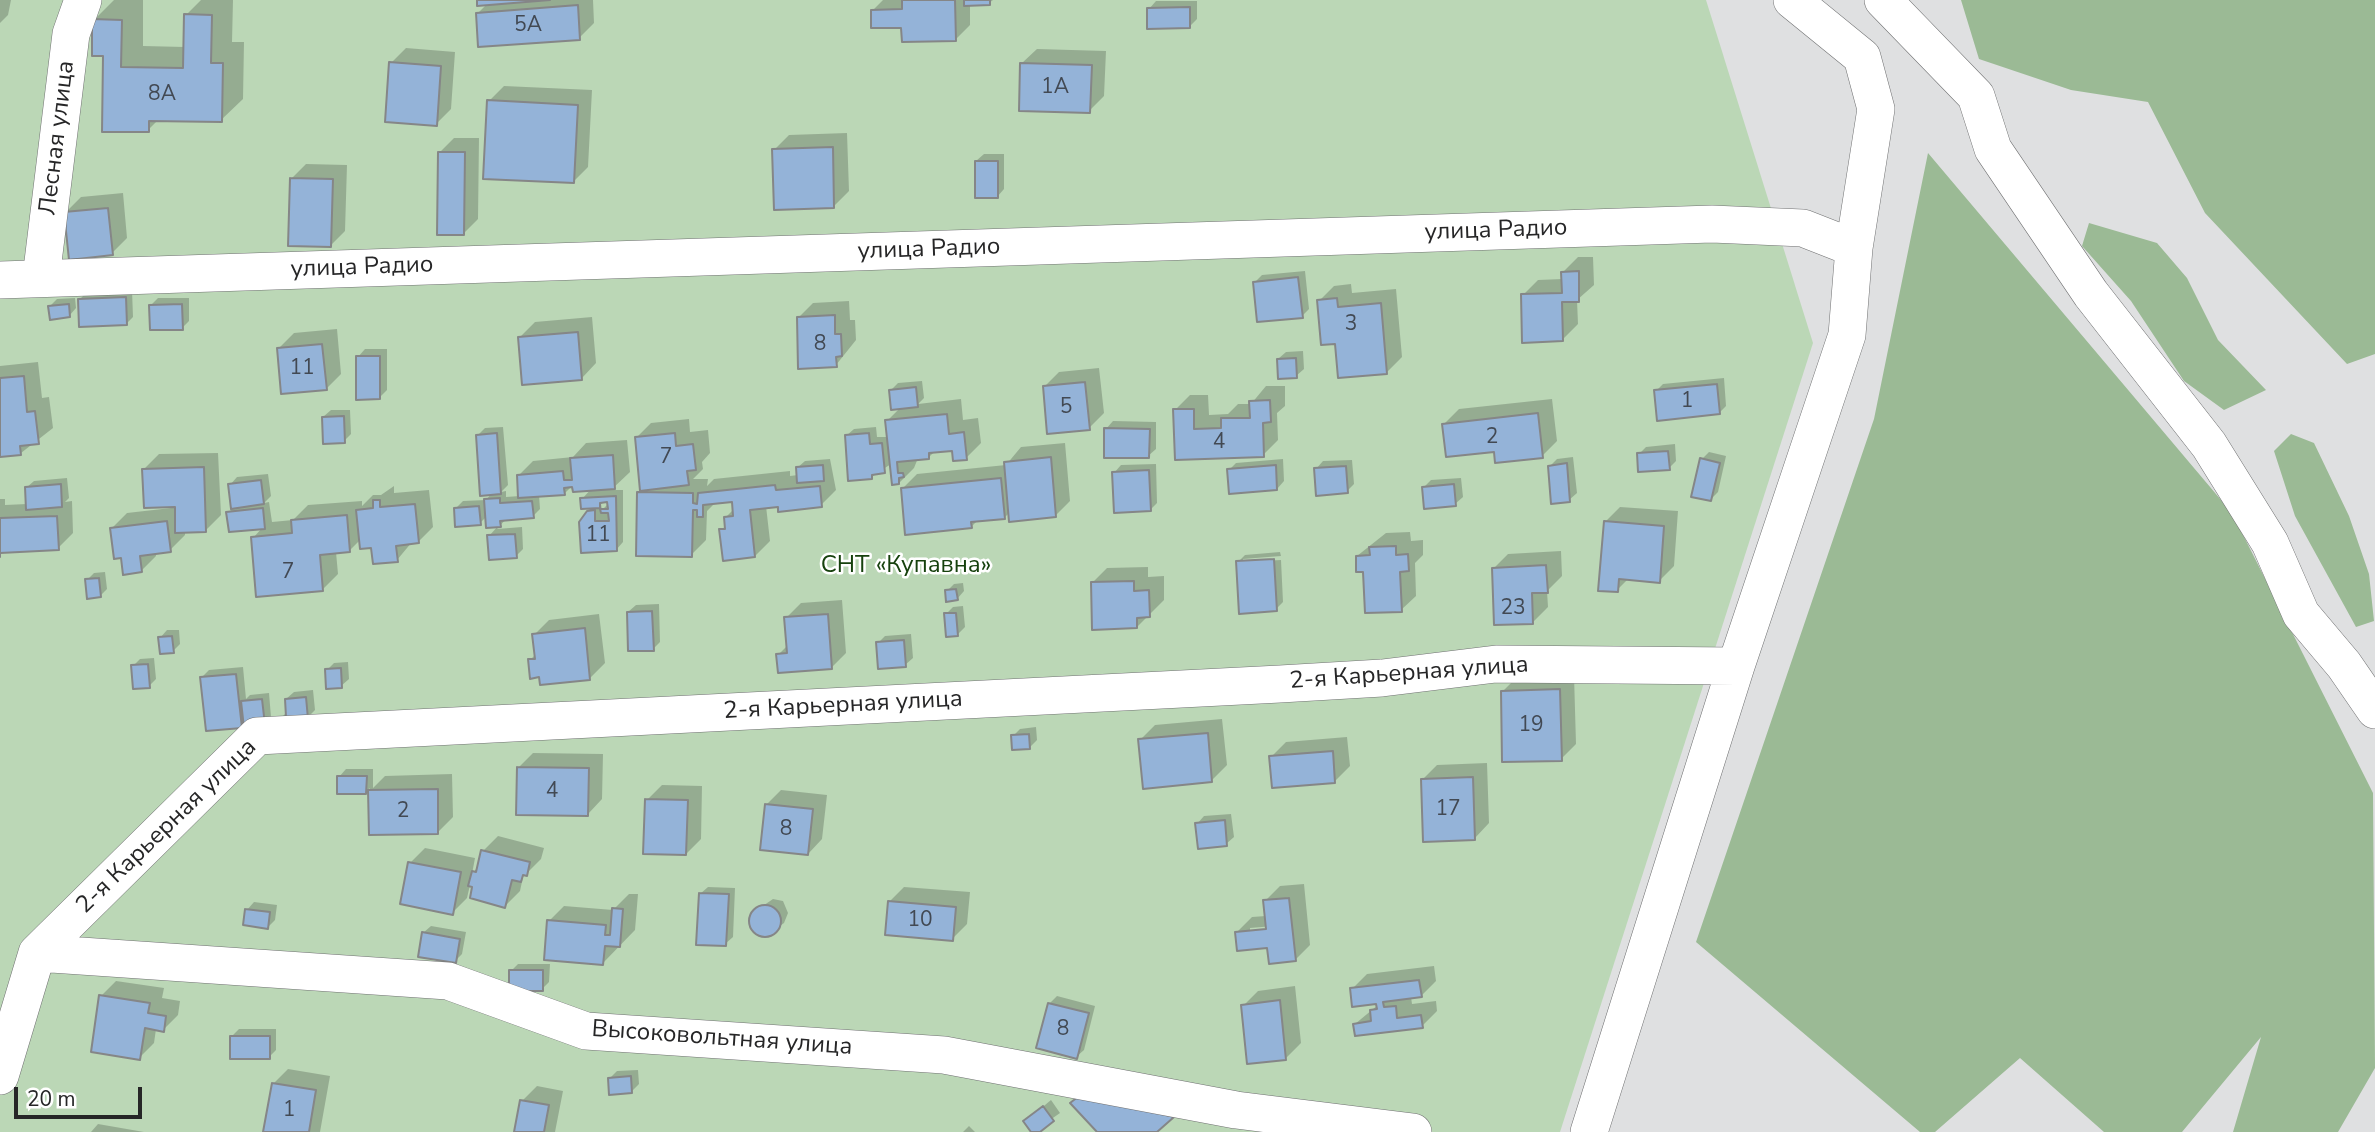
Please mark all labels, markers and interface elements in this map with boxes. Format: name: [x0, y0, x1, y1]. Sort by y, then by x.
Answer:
house number: 5А: [514, 13, 542, 39]
street label: Лесная улица: [34, 59, 82, 217]
house number: 1А: [1041, 75, 1069, 101]
house number: 8А: [148, 82, 176, 108]
street label: улица Радио: [1424, 214, 1568, 248]
street label: улица Радио: [857, 233, 1001, 267]
street label: улица Радио: [290, 251, 434, 285]
house number: 3: [1345, 312, 1357, 338]
house number: 8: [814, 332, 826, 358]
house number: 11: [289, 356, 315, 382]
house number: 1: [1681, 389, 1693, 415]
house number: 5: [1060, 395, 1072, 421]
house number: 2: [1486, 425, 1498, 451]
house number: 4: [1213, 430, 1225, 456]
house number: 7: [660, 445, 672, 471]
house number: 11: [585, 523, 611, 549]
park label: СНТ «Купавна»: [821, 552, 991, 580]
house number: 7: [282, 560, 294, 586]
house number: 23: [1500, 596, 1526, 622]
street label: 2-я Карьерная улица: [1289, 651, 1529, 697]
street label: 2-я Карьерная улица: [723, 685, 963, 727]
house number: 19: [1518, 713, 1544, 739]
street label: 2-я Карьерная улица: [71, 733, 263, 921]
house number: 4: [546, 779, 558, 805]
house number: 17: [1435, 797, 1461, 823]
house number: 2: [397, 799, 409, 825]
house number: 8: [780, 817, 792, 843]
house number: 10: [907, 908, 933, 934]
street label: Высоковольтная улица: [591, 1016, 853, 1062]
house number: 8: [1057, 1017, 1069, 1043]
scale bar: [18, 1072, 145, 1116]
text: 20 m: [27, 1085, 76, 1113]
house number: 1: [283, 1098, 295, 1124]

